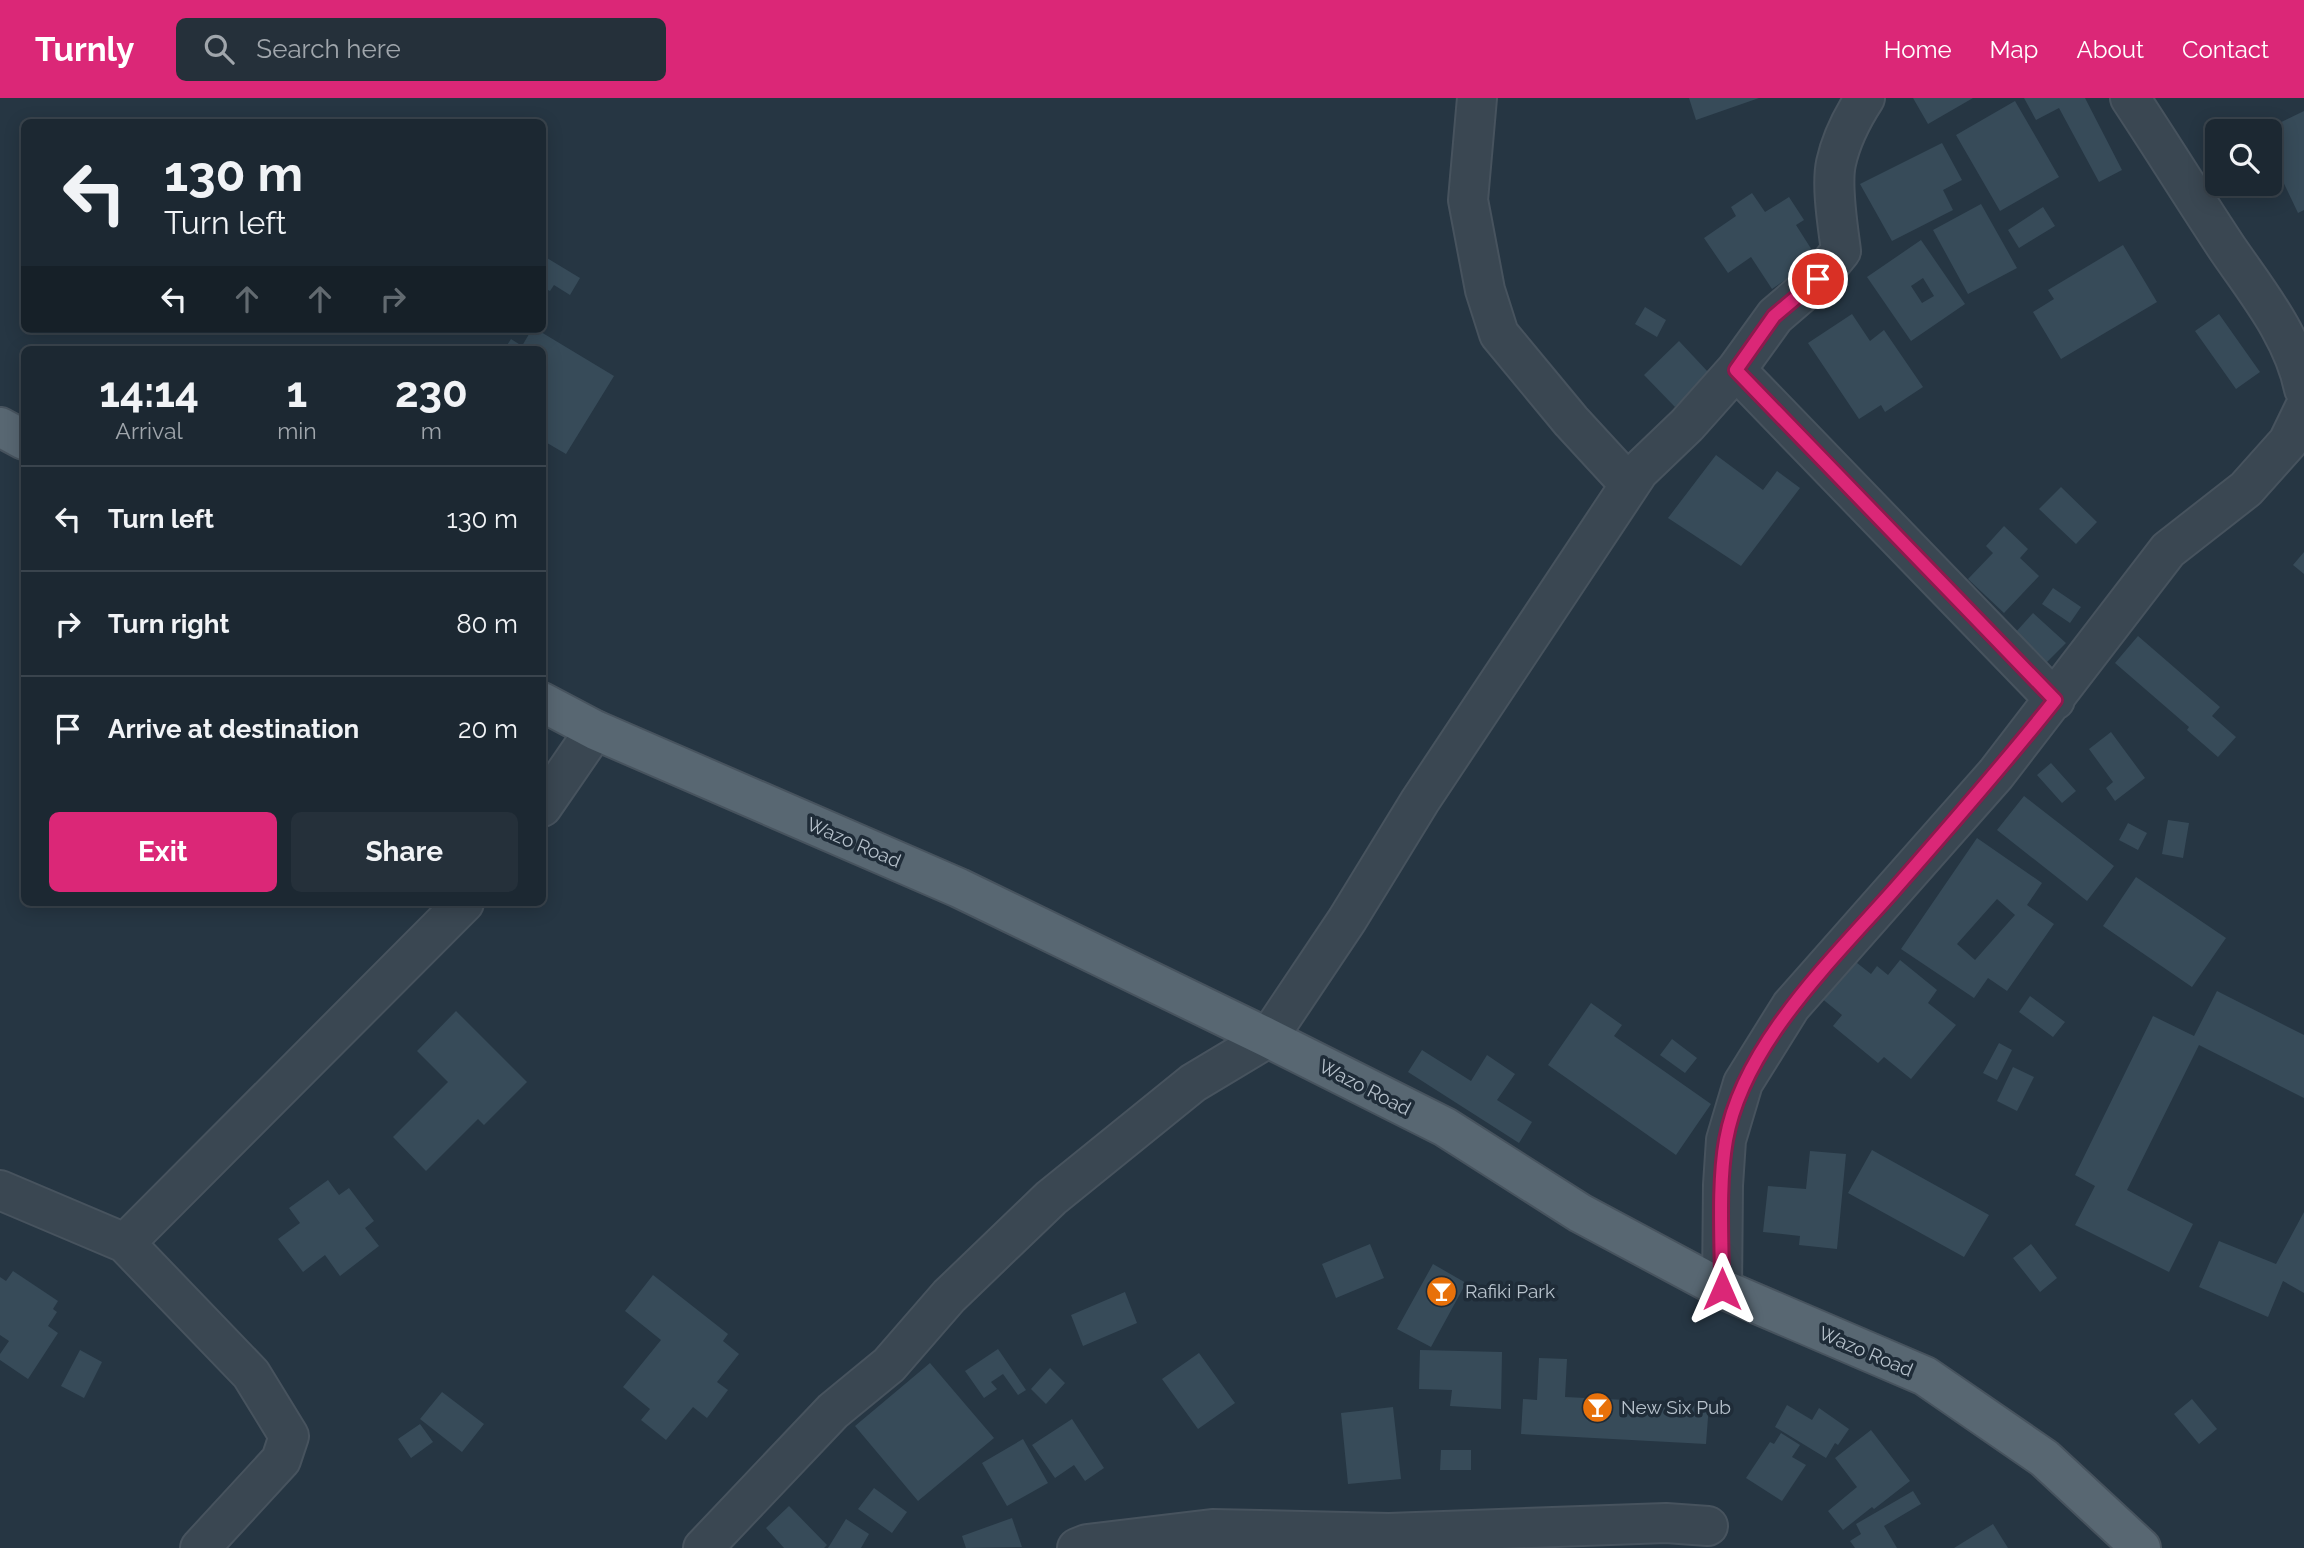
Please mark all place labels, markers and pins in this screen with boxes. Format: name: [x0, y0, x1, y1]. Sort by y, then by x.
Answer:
pin: [1788, 249, 1848, 309]
bar icon: Rafiki Park: [1425, 1274, 1459, 1308]
place label: Rafiki Park: [1465, 1280, 1555, 1302]
bar icon: New Six Pub: [1581, 1390, 1615, 1424]
place label: New Six Pub: [1621, 1396, 1731, 1418]

